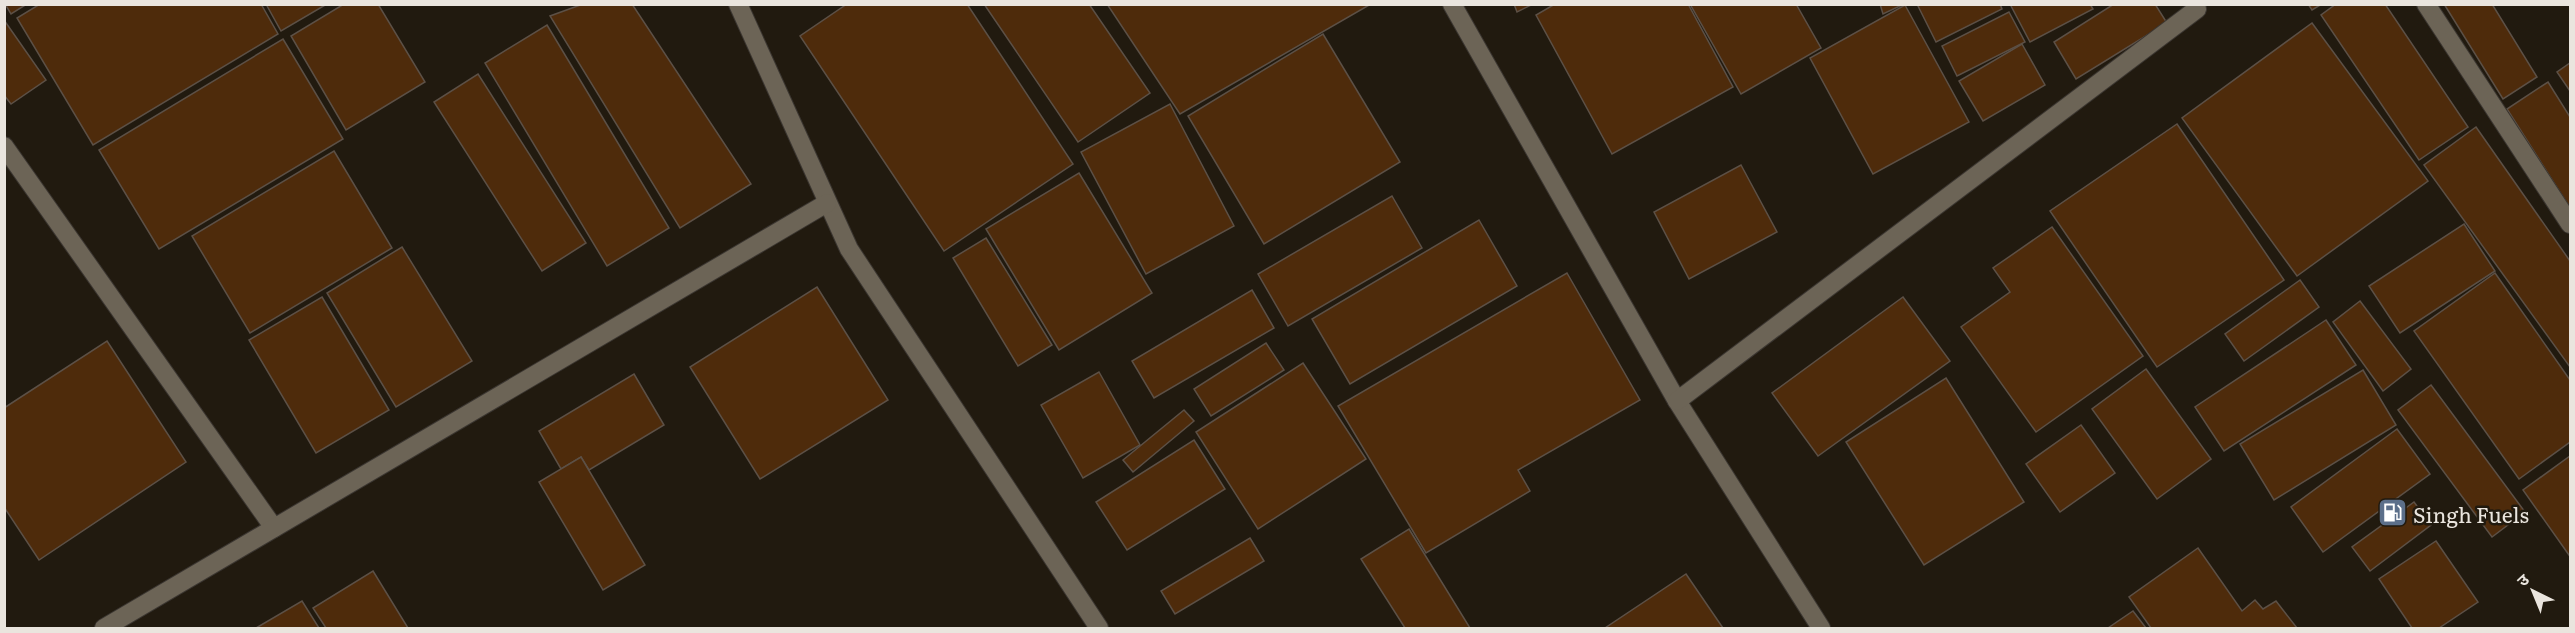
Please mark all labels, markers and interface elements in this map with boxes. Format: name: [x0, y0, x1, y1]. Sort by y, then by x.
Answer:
fuel station icon: Singh Fuels: [2376, 497, 2408, 529]
place label: Singh Fuels: [2413, 498, 2529, 529]
north arrow: [2503, 561, 2563, 621]
text: उ: [2510, 567, 2534, 591]

